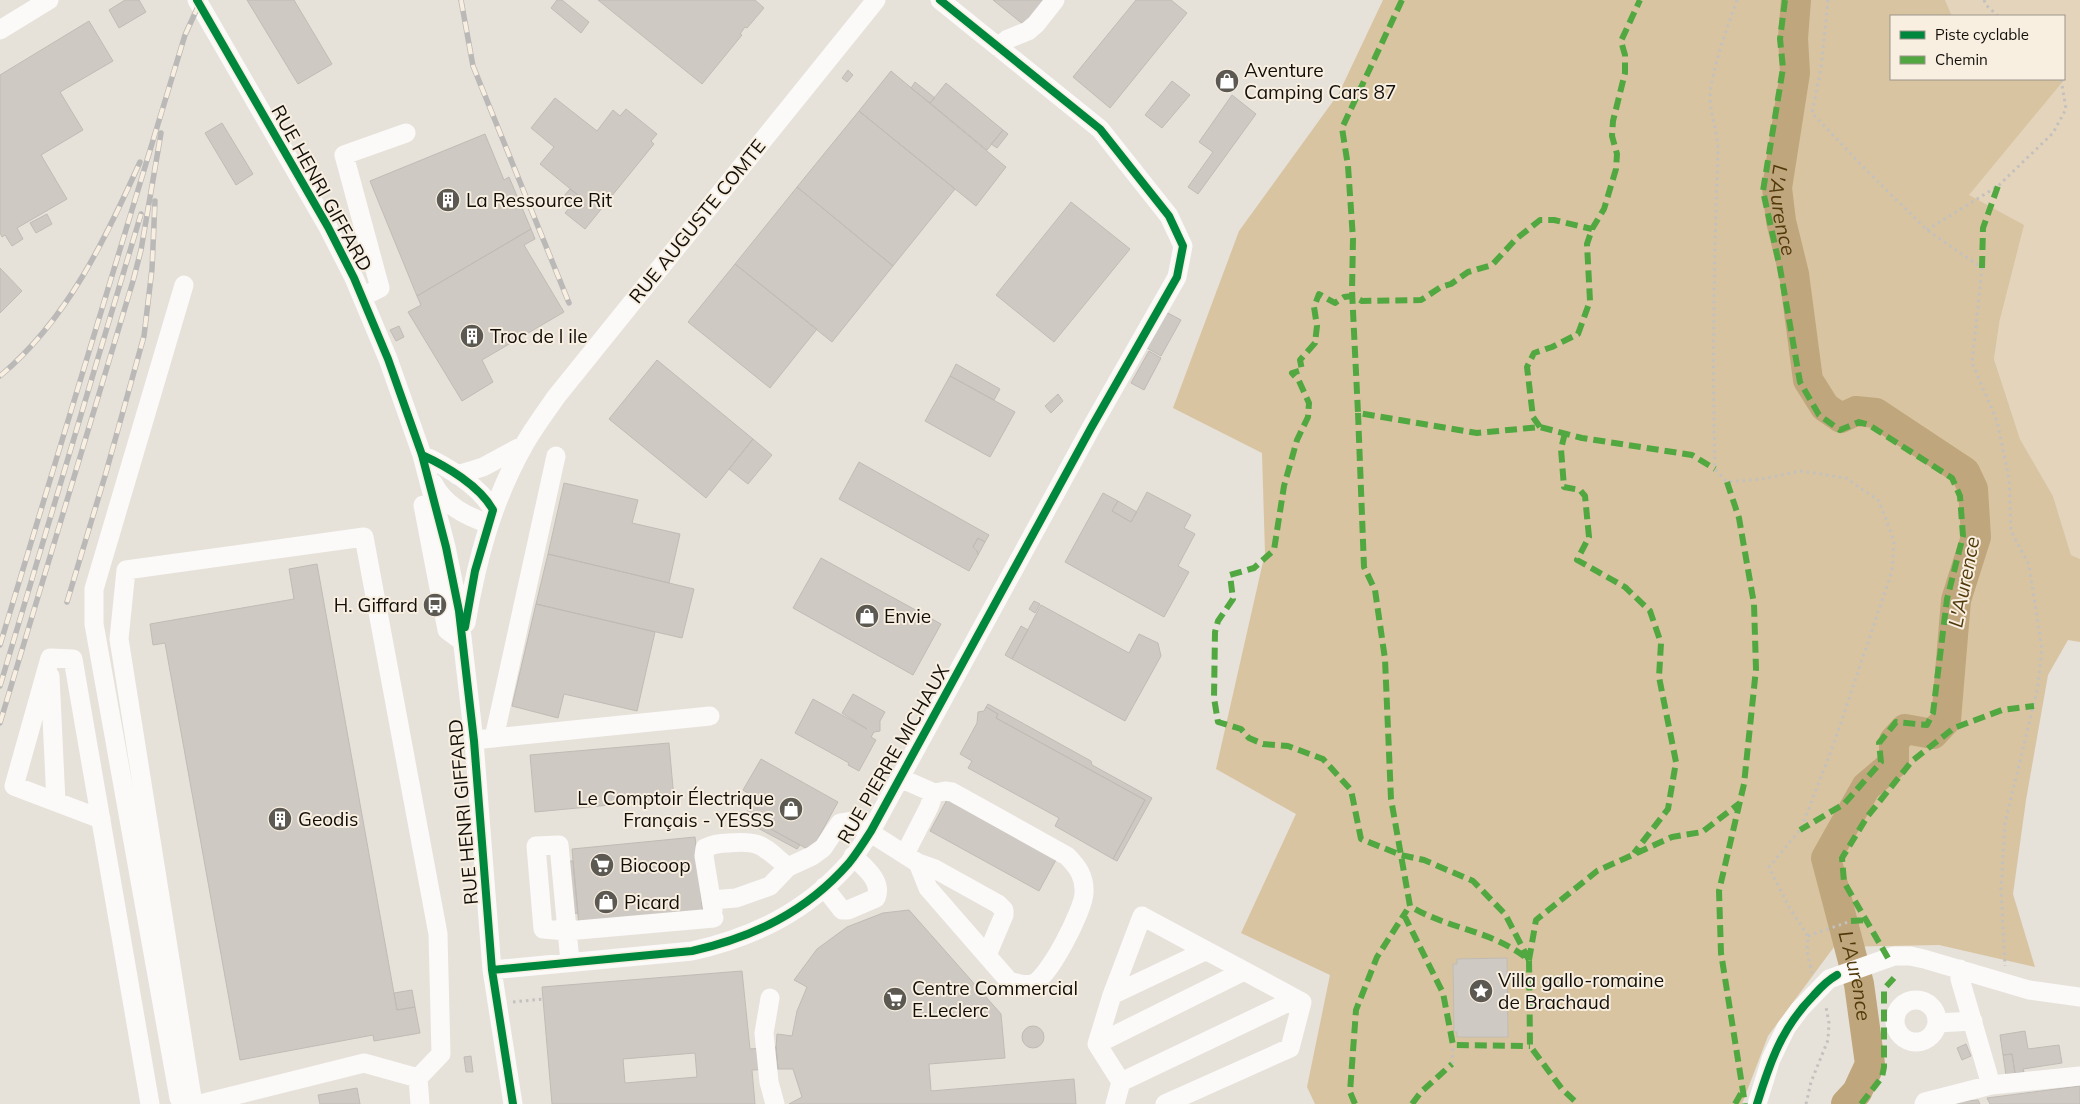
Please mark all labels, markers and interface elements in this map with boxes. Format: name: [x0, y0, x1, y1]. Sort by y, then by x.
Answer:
legend: [1890, 15, 2065, 80]
text: Piste cyclable: [1935, 25, 2029, 44]
text: Chemin: [1935, 50, 1988, 69]
place label: Aventure Camping Cars 87: [1244, 58, 1396, 104]
shop icon: Aventure Camping Cars 87: [1214, 68, 1240, 94]
street label: RUE HENRI GIFFARD: [266, 101, 378, 275]
street label: RUE AUGUSTE COMTE: [623, 134, 771, 308]
water label: L'Aurence: [1764, 163, 1802, 258]
building icon: La Ressource Rit: [435, 187, 461, 213]
place label: La Ressource Rit: [466, 188, 613, 212]
building icon: Troc de l ile: [459, 323, 485, 349]
place label: Troc de l ile: [490, 324, 588, 348]
water label: L'Aurence: [1942, 534, 1985, 629]
bus stop icon: H. Giffard: [422, 592, 448, 618]
place label: H. Giffard: [334, 593, 418, 617]
shop icon: Envie: [854, 603, 880, 629]
place label: Envie: [884, 604, 931, 628]
street label: RUE PIERRE MICHAUX: [832, 660, 954, 848]
street label: RUE HENRI GIFFARD: [443, 718, 483, 906]
place label: Le Comptoir Électrique Français - YESSS: [577, 786, 774, 832]
shop icon: Le Comptoir Électrique Français - YESSS: [778, 796, 804, 822]
building icon: Geodis: [267, 806, 293, 832]
place label: Geodis: [298, 807, 358, 831]
supermarket icon: Biocoop: [589, 852, 615, 878]
place label: Biocoop: [620, 853, 691, 877]
shop icon: Picard: [593, 889, 619, 915]
place label: Picard: [624, 890, 680, 914]
water label: L'Aurence: [1833, 928, 1877, 1022]
place label: Villa gallo-romaine de Brachaud: [1498, 968, 1664, 1014]
place label: Centre Commercial E.Leclerc: [912, 976, 1078, 1022]
place icon: Villa gallo-romaine de Brachaud: [1468, 978, 1494, 1004]
supermarket icon: Centre Commercial E.Leclerc: [882, 986, 908, 1012]

